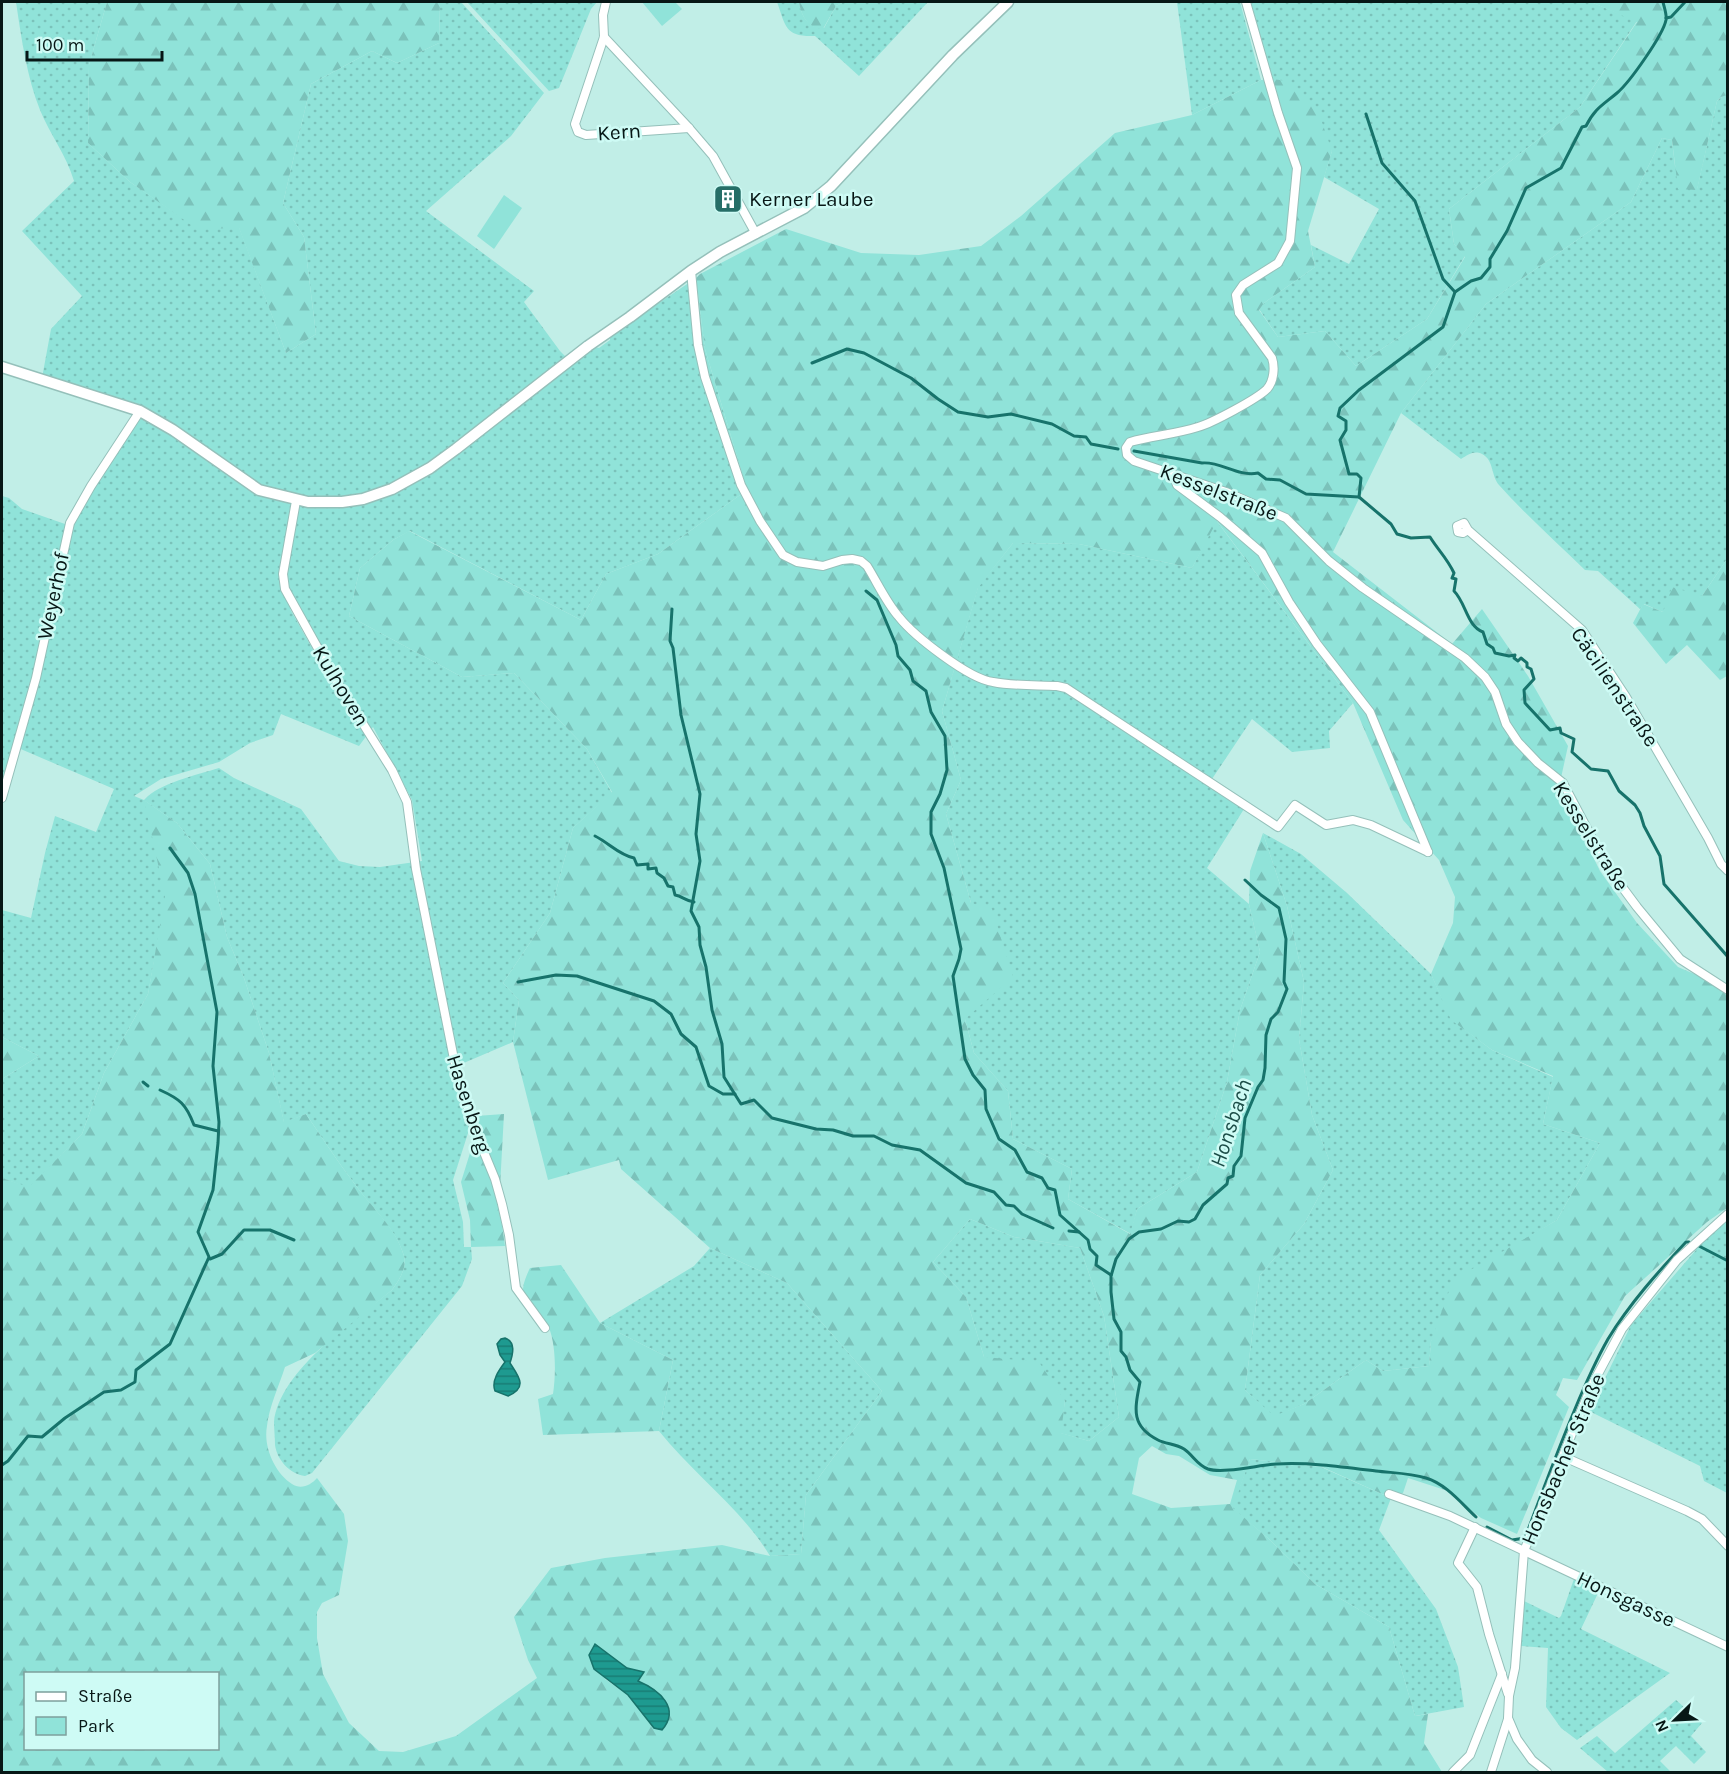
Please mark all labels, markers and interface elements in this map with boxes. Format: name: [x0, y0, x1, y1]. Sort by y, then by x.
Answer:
scale bar: [27, 24, 162, 62]
text: 100 m: [36, 34, 84, 56]
street label: Kern: [596, 119, 642, 145]
building icon: Kerner Laube: [712, 183, 744, 215]
place label: Kerner Laube: [749, 187, 874, 211]
street label: Kesselstraße: [1157, 459, 1281, 525]
street label: Weyerhof: [32, 549, 74, 642]
street label: Cäcilienstraße: [1566, 623, 1664, 751]
street label: Kulhoven: [308, 641, 374, 731]
street label: Kesselstraße: [1548, 777, 1634, 895]
street label: Hasenberg: [442, 1052, 496, 1157]
water label: Honsbach: [1204, 1076, 1257, 1171]
street label: Honsbacher Straße: [1516, 1370, 1610, 1548]
street label: Honsgasse: [1573, 1566, 1679, 1632]
legend: [24, 1672, 219, 1750]
text: Straße: [78, 1685, 132, 1707]
north arrow: [1645, 1690, 1705, 1750]
text: Park: [78, 1715, 115, 1737]
text: N: [1651, 1717, 1673, 1735]

